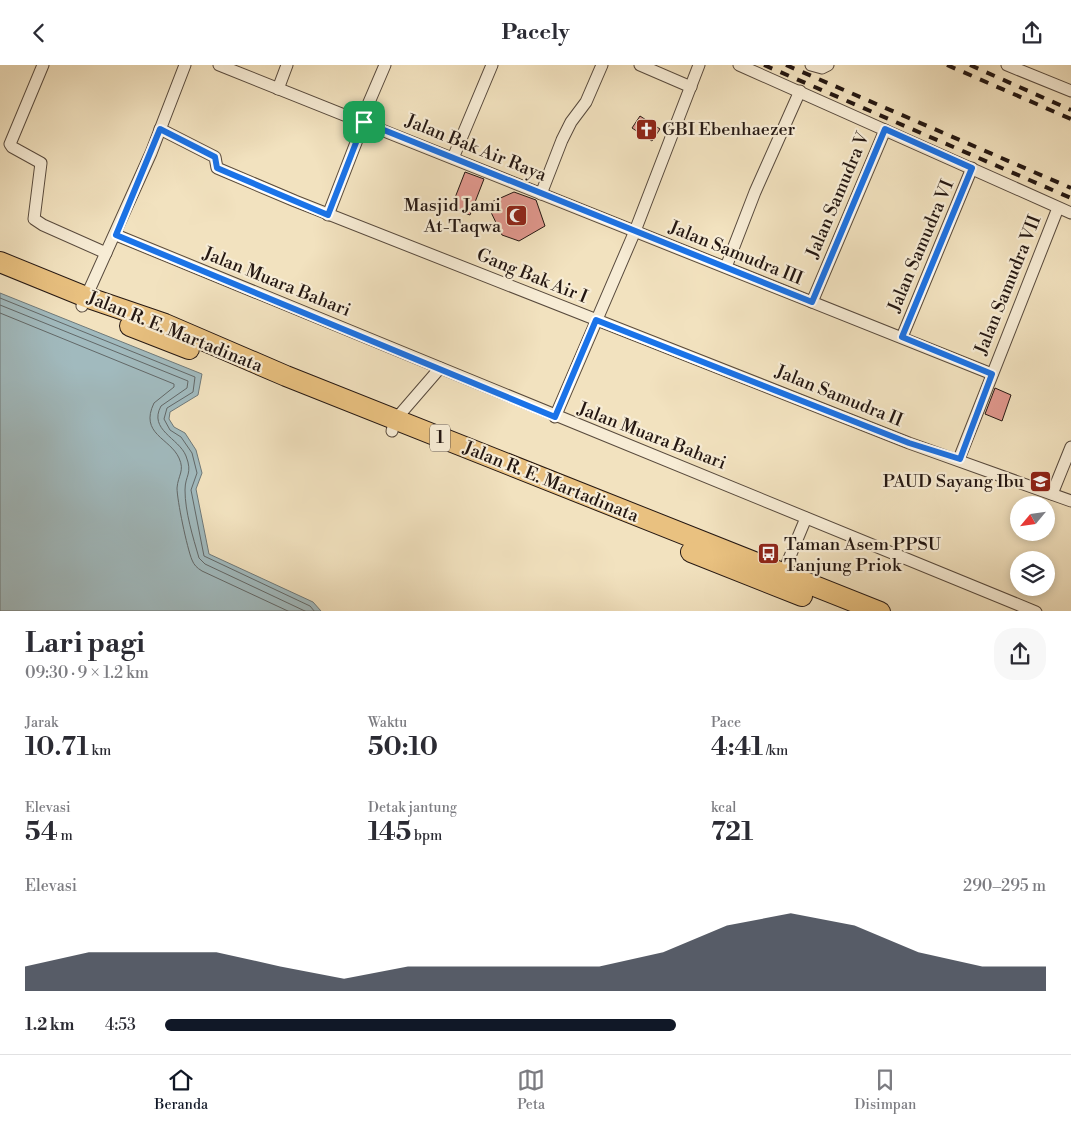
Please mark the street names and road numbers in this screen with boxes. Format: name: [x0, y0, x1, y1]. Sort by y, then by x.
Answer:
street label: Jalan Bak Air Raya: [401, 109, 551, 187]
street label: Jalan Samudra V: [801, 128, 875, 262]
street label: Jalan Samudra VI: [882, 176, 959, 317]
street label: Jalan Samudra VII: [969, 212, 1047, 359]
street label: Jalan Samudra III: [665, 215, 806, 290]
street label: Jalan Muara Bahari: [199, 242, 354, 322]
street label: Gang Bak Air I: [473, 243, 591, 309]
street label: Jalan R. E. Martadinata: [83, 286, 267, 378]
street label: Jalan Samudra II: [771, 360, 906, 432]
street label: Jalan Muara Bahari: [574, 397, 729, 475]
road number: 1: [430, 424, 450, 451]
street label: Jalan R. E. Martadinata: [459, 436, 643, 528]

